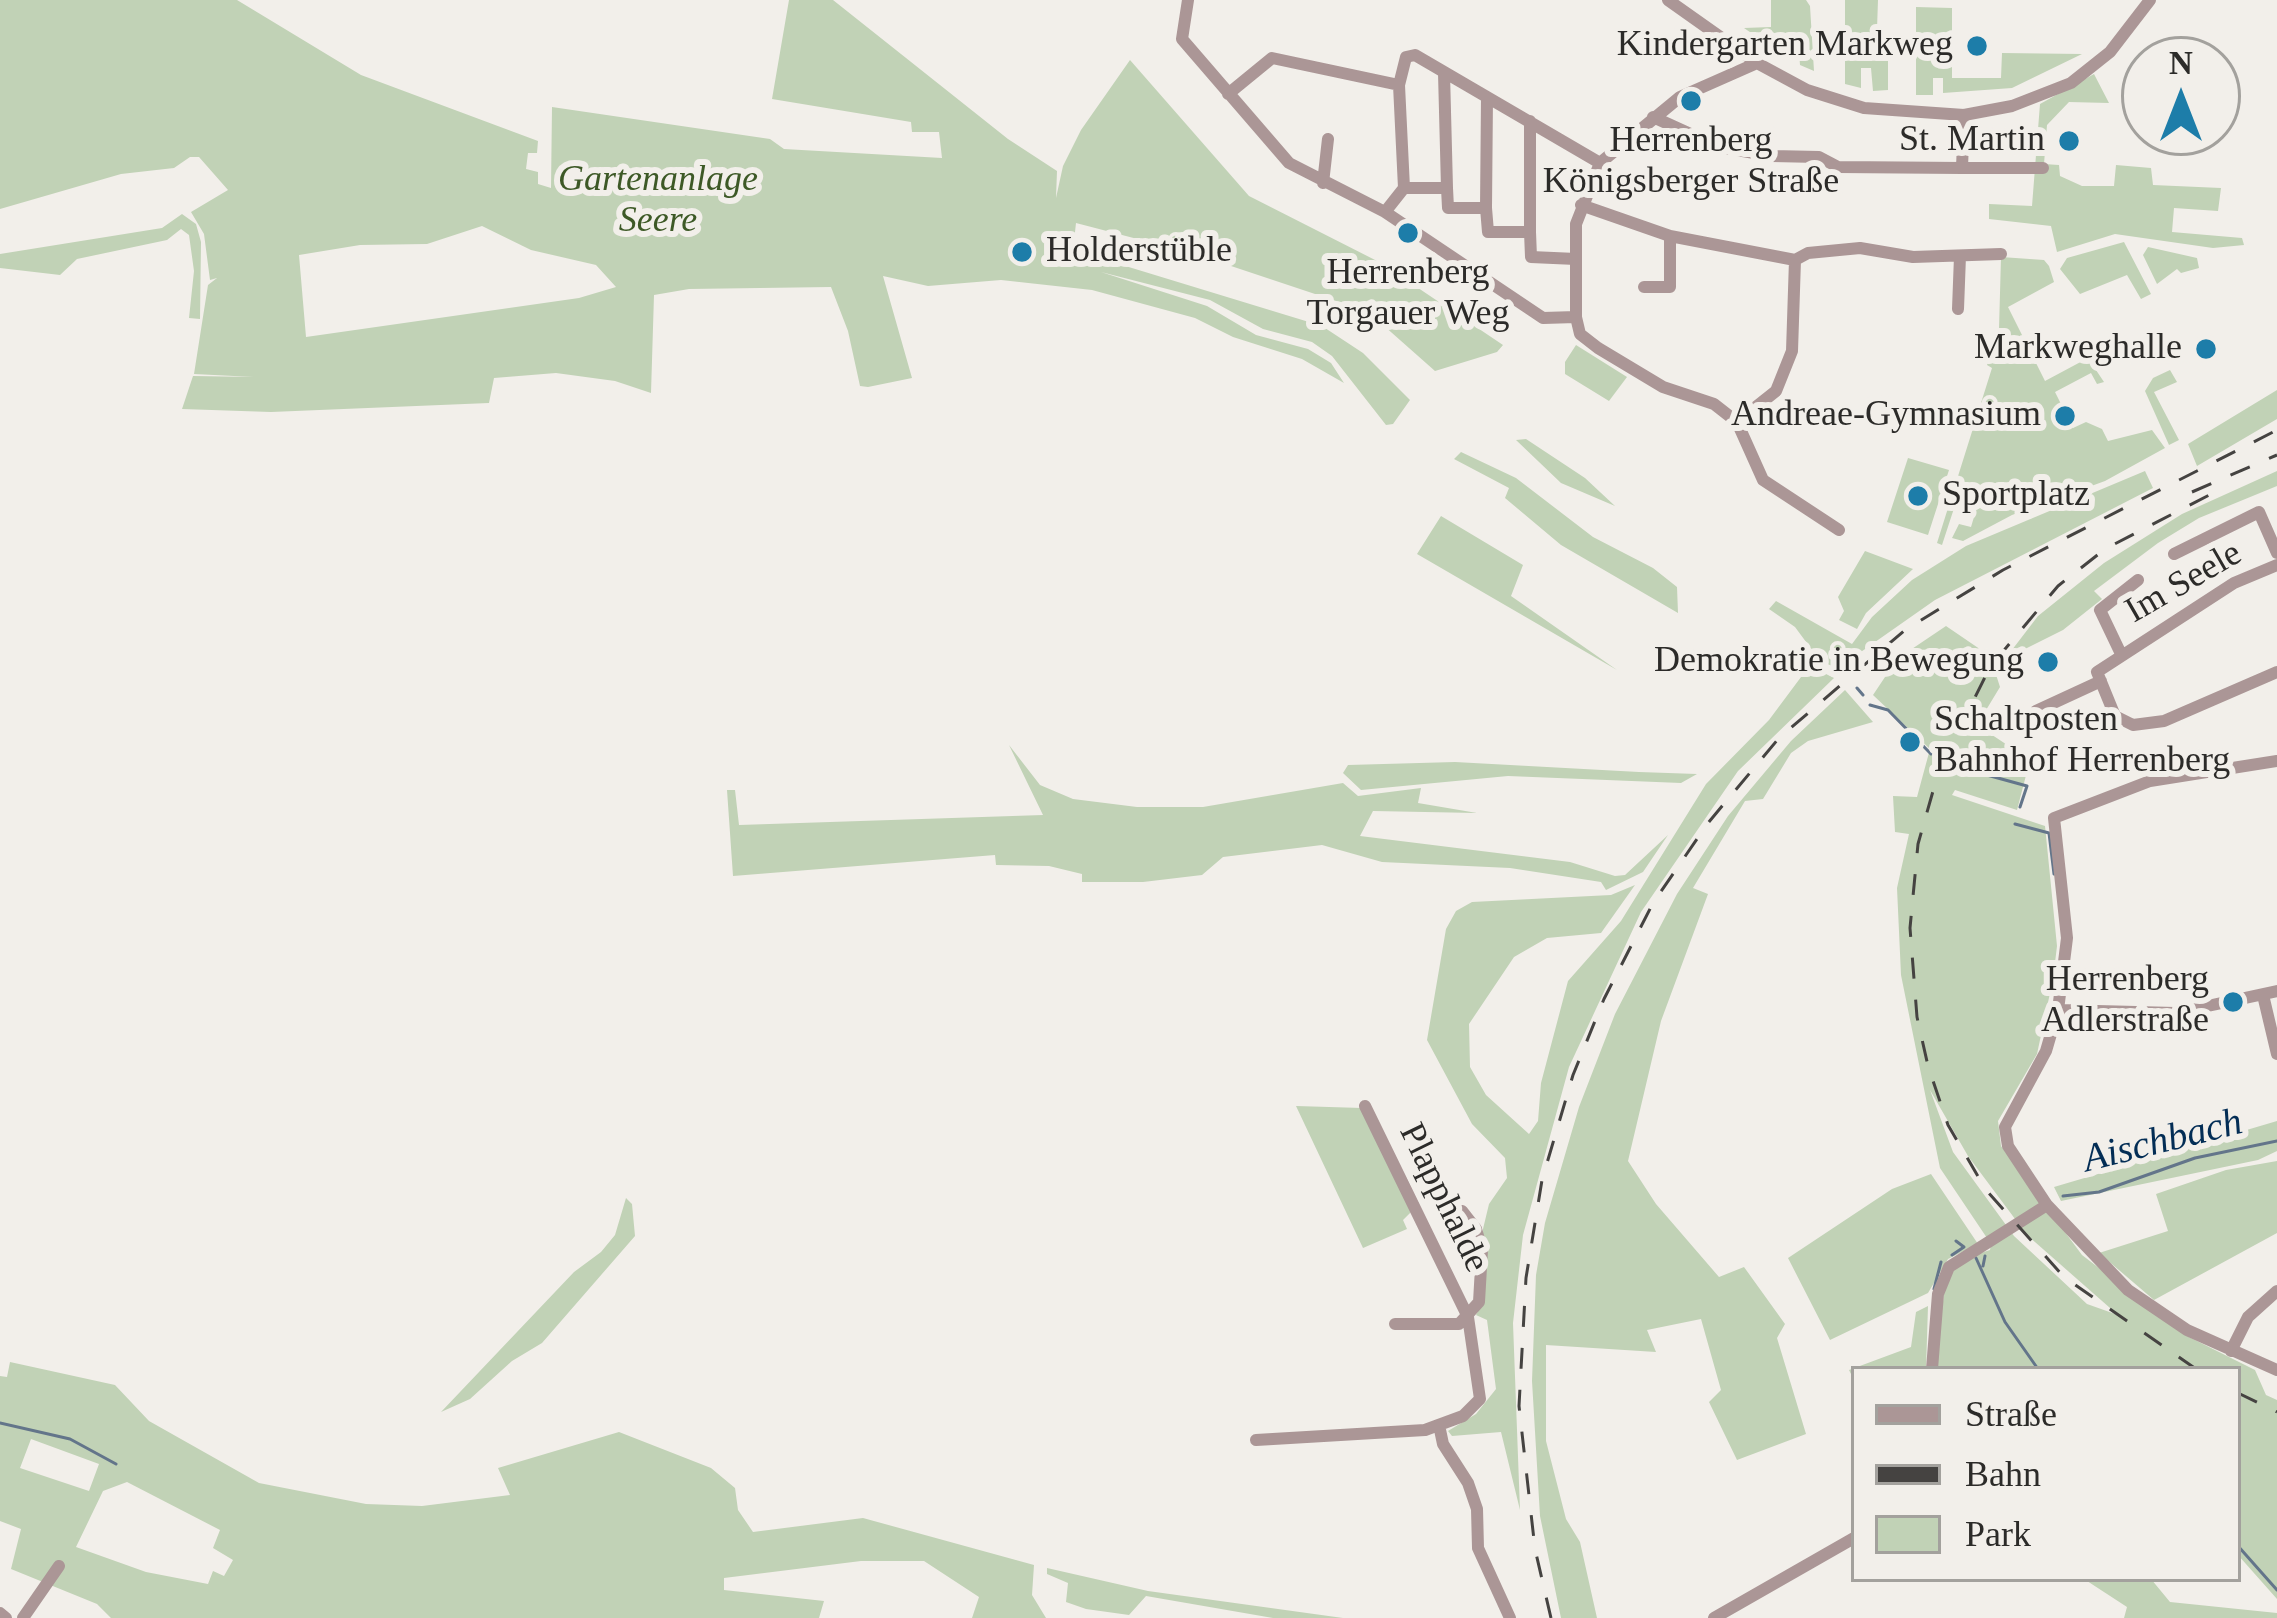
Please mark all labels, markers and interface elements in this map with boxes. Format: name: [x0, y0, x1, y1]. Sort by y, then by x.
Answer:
place label: Kindergarten Markweg: [1617, 24, 1953, 68]
marker: Kindergarten Markweg: [1964, 33, 1990, 59]
north arrow: [2121, 36, 2241, 156]
text: N: [2169, 45, 2193, 81]
marker: Herrenberg Königsberger Straße: [1678, 88, 1704, 114]
place label: St. Martin: [1899, 119, 2045, 163]
place label: Herrenberg Königsberger Straße: [1543, 120, 1839, 205]
marker: St. Martin: [2056, 128, 2082, 154]
park label: Gartenanlage Seere: [558, 159, 758, 244]
marker: Herrenberg Torgauer Weg: [1395, 220, 1421, 246]
place label: Holderstüble: [1046, 230, 1232, 274]
marker: Holderstüble: [1009, 239, 1035, 265]
place label: Herrenberg Torgauer Weg: [1307, 252, 1509, 337]
place label: Markweghalle: [1974, 327, 2182, 371]
marker: Markweghalle: [2193, 336, 2219, 362]
place label: Andreae-Gymnasium: [1731, 394, 2041, 438]
marker: Andreae-Gymnasium: [2052, 403, 2078, 429]
place label: Sportplatz: [1942, 474, 2090, 518]
marker: Sportplatz: [1905, 483, 1931, 509]
street label: Im Seele: [2118, 533, 2250, 633]
place label: Demokratie in Bewegung: [1654, 640, 2024, 684]
marker: Demokratie in Bewegung: [2035, 649, 2061, 675]
place label: Schaltposten Bahnhof Herrenberg: [1934, 699, 2230, 784]
marker: Schaltposten Bahnhof Herrenberg: [1897, 729, 1923, 755]
place label: Herrenberg Adlerstraße: [2041, 959, 2209, 1044]
marker: Herrenberg Adlerstraße: [2220, 989, 2246, 1015]
water label: Aischbach: [2079, 1100, 2247, 1184]
street label: Plapphalde: [1389, 1117, 1497, 1279]
legend: [1851, 1366, 2241, 1582]
text: Straße: [1965, 1394, 2057, 1434]
text: Bahn: [1965, 1454, 2041, 1494]
text: Park: [1965, 1514, 2031, 1554]

